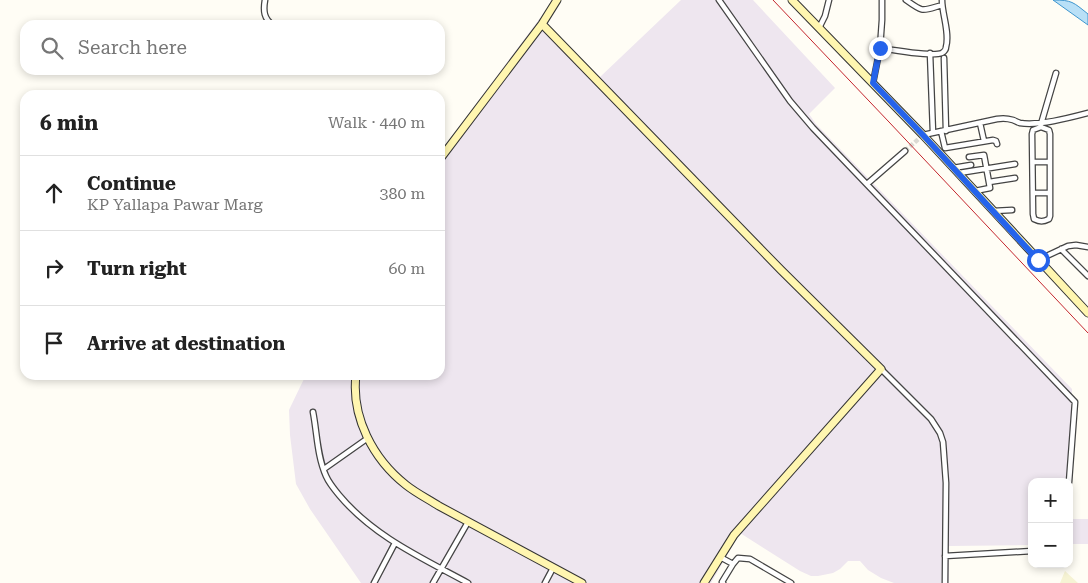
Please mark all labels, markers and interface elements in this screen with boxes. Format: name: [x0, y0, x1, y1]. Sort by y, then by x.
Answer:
search box: [20, 20, 445, 75]
icon: search: [38, 34, 66, 62]
text: Search here: [78, 36, 187, 59]
route end: [869, 37, 892, 60]
text: 6 min: [40, 111, 98, 135]
text: Walk · 440 m: [328, 113, 425, 132]
text: Continue: [87, 172, 176, 195]
icon: ahead: [40, 179, 68, 207]
text: 380 m: [379, 184, 425, 203]
text: KP Yallapa Pawar Marg: [87, 195, 263, 214]
route start: [1027, 249, 1050, 272]
icon: right: [40, 254, 68, 282]
text: Turn right: [87, 257, 187, 280]
text: 60 m: [388, 259, 425, 278]
icon: arrive: [40, 329, 68, 357]
text: Arrive at destination: [87, 332, 285, 355]
map controls: [1028, 478, 1073, 568]
button: +: [1028, 478, 1073, 523]
button: −: [1028, 523, 1073, 568]

